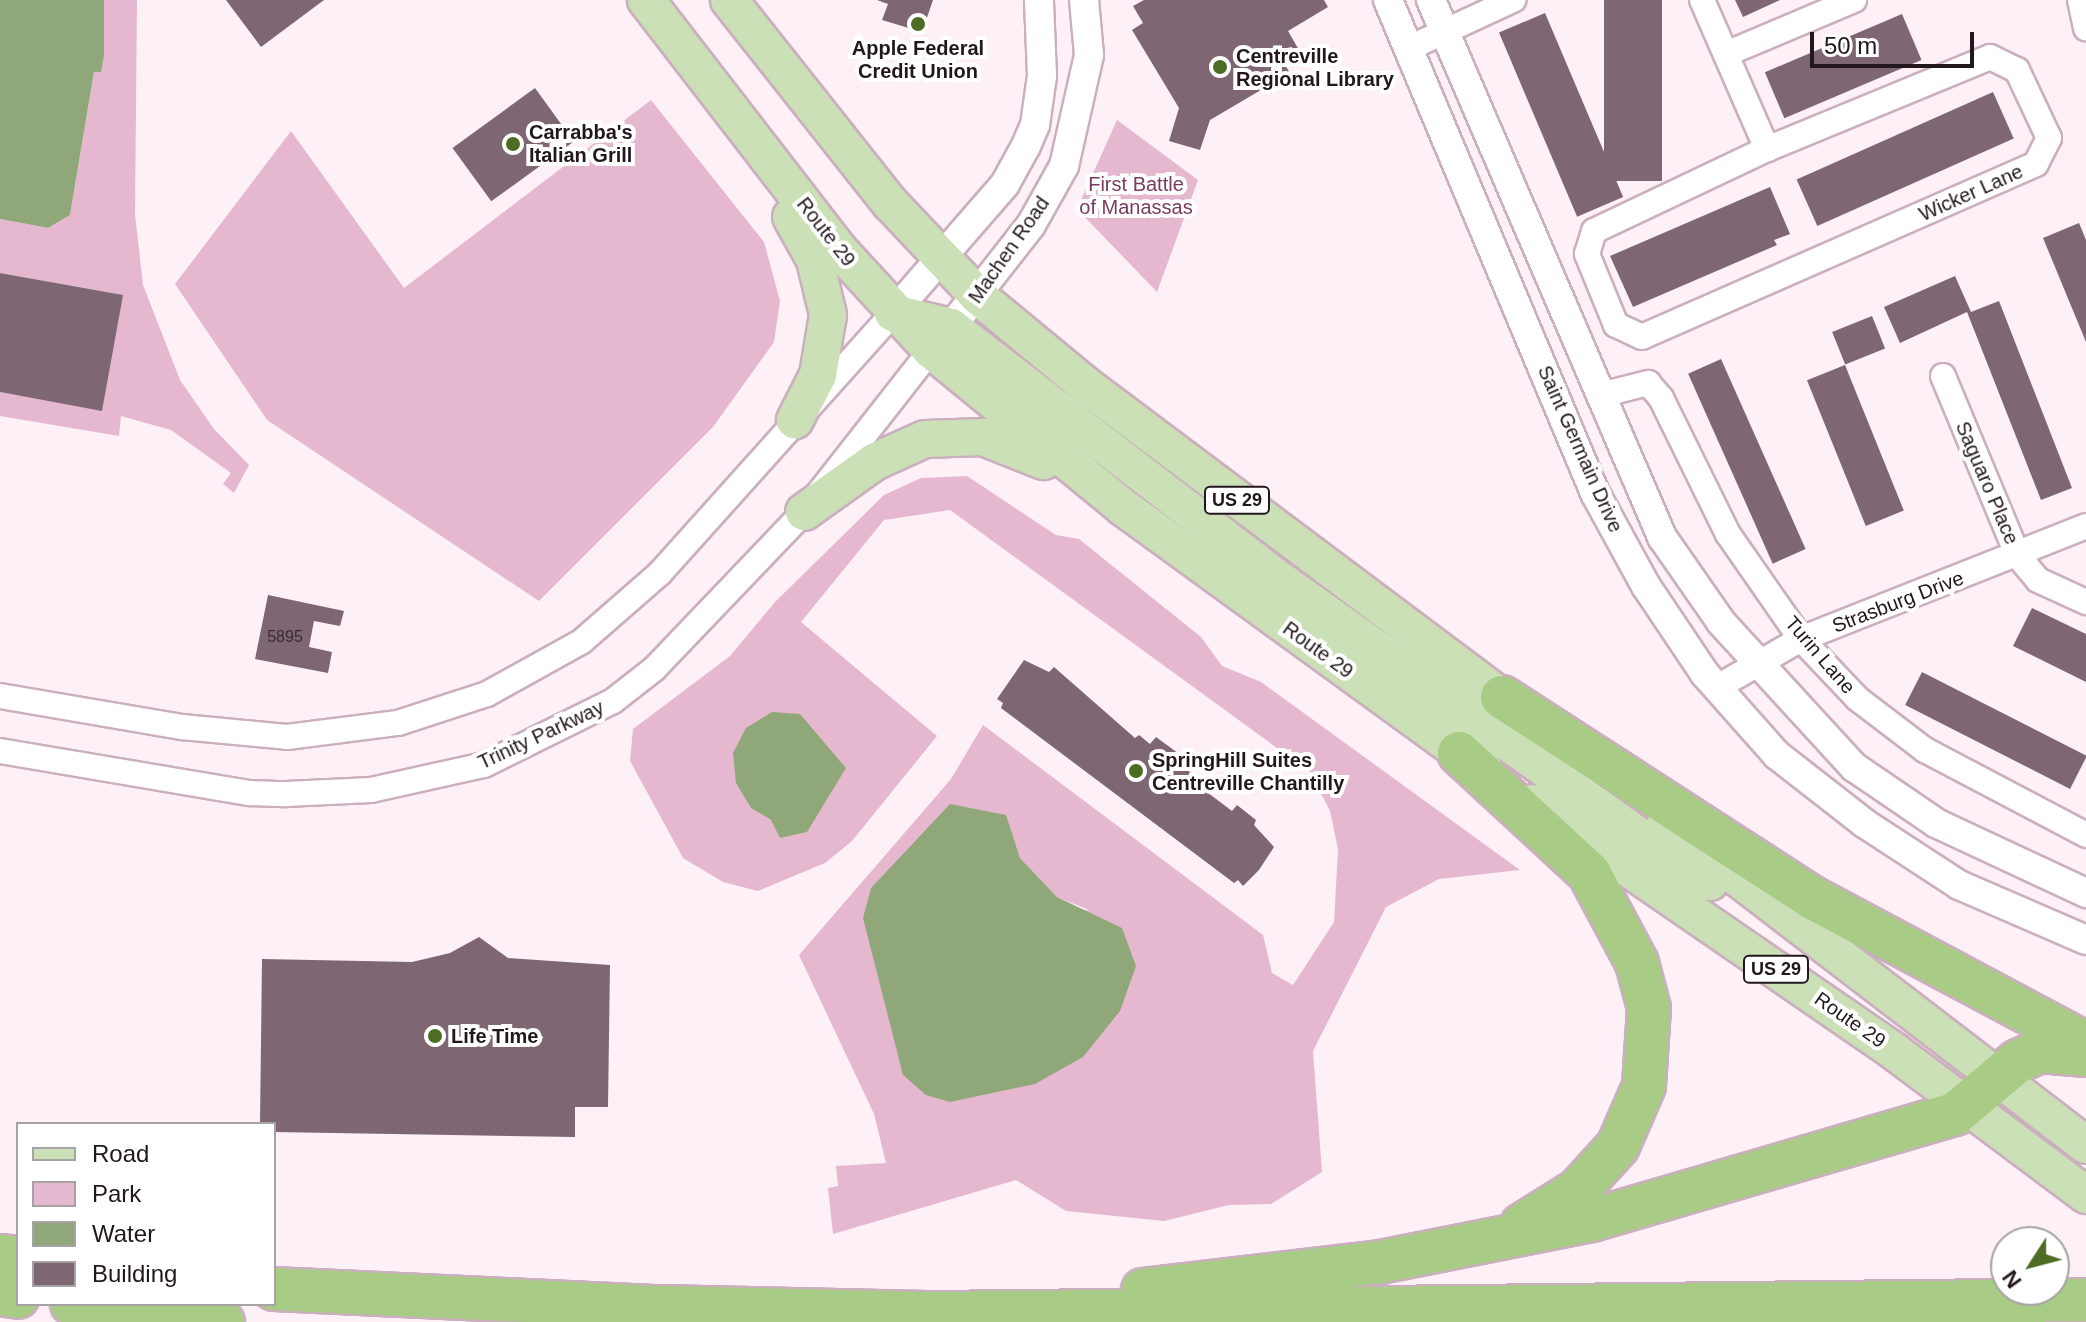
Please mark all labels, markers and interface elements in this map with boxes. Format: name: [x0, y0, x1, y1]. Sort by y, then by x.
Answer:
marker: Apple Federal Credit Union: [909, 15, 927, 33]
scale bar: [1814, 16, 1978, 66]
text: 50 m: [1824, 32, 1877, 59]
place label: Apple Federal Credit Union: [852, 36, 984, 83]
place label: Centreville Regional Library: [1236, 44, 1394, 91]
marker: Centreville Regional Library: [1211, 58, 1229, 76]
place label: Carrabba's Italian Grill: [529, 120, 633, 167]
marker: Carrabba's Italian Grill: [504, 135, 522, 153]
street label: Wicker Lane: [1915, 159, 2027, 227]
park label: First Battle of Manassas: [1079, 173, 1193, 220]
street label: Machen Road: [963, 192, 1055, 308]
street label: Route 29: [792, 193, 860, 271]
street label: Saint Germain Drive: [1532, 362, 1628, 536]
street label: Saguaro Place: [1950, 418, 2024, 548]
road number: US 29: [1203, 486, 1271, 514]
street label: Strasburg Drive: [1829, 566, 1967, 638]
street label: Turin Lane: [1780, 611, 1860, 699]
street label: Route 29: [1278, 616, 1358, 684]
house number: 5895: [267, 627, 303, 647]
street label: Trinity Parkway: [474, 695, 608, 775]
place label: SpringHill Suites Centreville Chantilly: [1152, 748, 1344, 795]
marker: SpringHill Suites Centreville Chantilly: [1127, 762, 1145, 780]
road number: US 29: [1742, 955, 1810, 983]
street label: Route 29: [1810, 987, 1890, 1053]
place label: Life Time: [451, 1024, 538, 1048]
marker: Life Time: [426, 1027, 444, 1045]
legend: [16, 1122, 276, 1306]
text: Road: [92, 1140, 149, 1167]
text: Park: [92, 1180, 141, 1207]
text: Water: [92, 1220, 155, 1247]
north arrow: [1990, 1226, 2070, 1306]
text: Building: [92, 1260, 177, 1287]
text: N: [1997, 1265, 2027, 1293]

